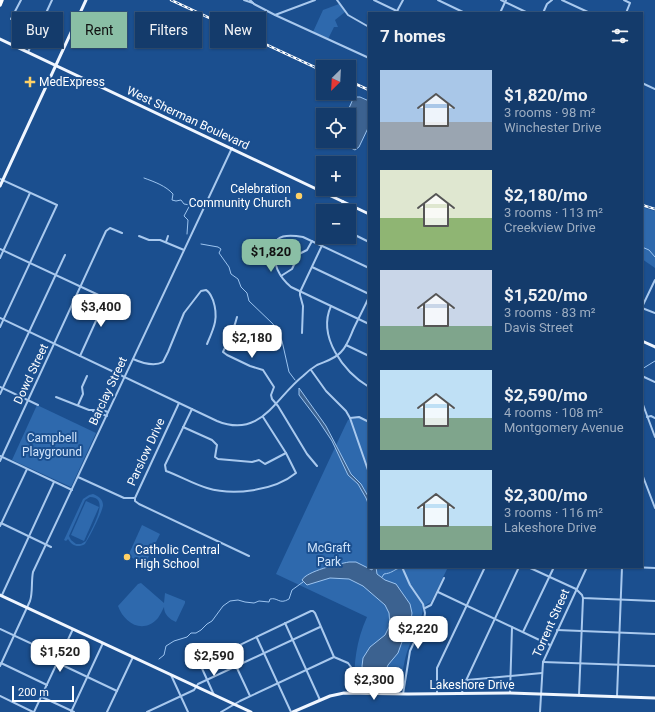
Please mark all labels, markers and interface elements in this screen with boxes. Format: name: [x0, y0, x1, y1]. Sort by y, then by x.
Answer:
chip: Buy: [12, 12, 63, 48]
chip: Rent: [71, 12, 127, 48]
chip: Filters: [135, 12, 202, 48]
chip: New: [210, 12, 266, 48]
icon: filters: [609, 25, 631, 47]
text: 7 homes: [380, 26, 446, 46]
north arrow: [316, 60, 356, 100]
map controls: [316, 60, 356, 244]
place label: MedExpress: [39, 75, 105, 89]
marker: MedExpress: [24, 76, 36, 88]
street label: West Sherman Boulevard: [124, 83, 252, 153]
text: $1,820/mo: [504, 85, 588, 105]
icon: home: [412, 86, 460, 134]
text: 3 rooms · 98 m²: [504, 105, 596, 120]
button: locate: [316, 108, 356, 148]
text: Winchester Drive: [504, 120, 601, 135]
button: +: [316, 156, 356, 196]
place label: Celebration Community Church: [189, 182, 291, 210]
text: $2,180/mo: [504, 185, 588, 205]
icon: home: [412, 186, 460, 234]
marker: Celebration Community Church: [294, 191, 304, 201]
button: −: [316, 204, 356, 244]
text: 3 rooms · 113 m²: [504, 205, 603, 220]
text: Creekview Drive: [504, 220, 596, 235]
pin: $1,820: [238, 239, 304, 273]
text: $1,820: [251, 244, 291, 259]
text: $1,520/mo: [504, 285, 588, 305]
icon: home: [412, 286, 460, 334]
pin: $3,400: [68, 294, 134, 328]
text: $3,400: [81, 299, 121, 314]
text: 3 rooms · 83 m²: [504, 305, 596, 320]
text: Davis Street: [504, 320, 573, 335]
pin: $2,180: [219, 325, 285, 359]
text: $2,180: [232, 330, 272, 345]
street label: Dowd Street: [11, 341, 51, 406]
street label: Barclay Street: [86, 354, 130, 427]
text: $2,590/mo: [504, 385, 588, 405]
icon: home: [412, 386, 460, 434]
text: 4 rooms · 108 m²: [504, 405, 603, 420]
street label: Parslow Drive: [124, 416, 168, 488]
text: Montgomery Avenue: [504, 420, 624, 435]
park label: Campbell Playground: [22, 431, 82, 459]
text: $2,300/mo: [504, 485, 588, 505]
icon: home: [412, 486, 460, 534]
text: 3 rooms · 116 m²: [504, 505, 603, 520]
text: Lakeshore Drive: [504, 520, 596, 535]
park label: McGraft Park: [307, 541, 351, 569]
place label: Catholic Central High School: [135, 543, 220, 571]
marker: Catholic Central High School: [122, 552, 132, 562]
street label: Torrent Street: [530, 587, 572, 659]
pin: $2,220: [385, 616, 451, 650]
text: $2,220: [398, 621, 438, 636]
pin: $1,520: [27, 639, 93, 673]
pin: $2,590: [181, 643, 247, 677]
text: $1,520: [40, 644, 80, 659]
text: $2,590: [194, 648, 234, 663]
pin: $2,300: [341, 667, 407, 701]
text: $2,300: [354, 672, 394, 687]
street label: Lakeshore Drive: [429, 678, 515, 692]
scale bar: [12, 684, 74, 703]
text: 200 m: [18, 686, 49, 699]

